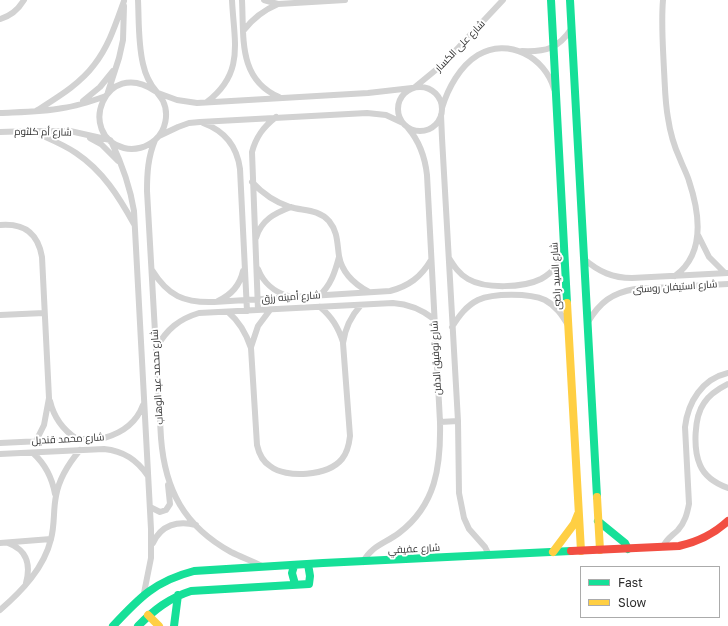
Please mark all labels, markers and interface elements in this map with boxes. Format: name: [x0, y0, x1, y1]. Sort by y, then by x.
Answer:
street label: شارع على الكسار: [432, 18, 488, 74]
street label: شارع أم كلثوم: [14, 125, 72, 139]
street label: شارع السيد راضى: [548, 242, 564, 310]
street label: شارع استيفان روستى: [632, 278, 718, 296]
street label: شارع أمينه رزق: [261, 289, 321, 305]
street label: شارع توفيق الدقن: [428, 320, 444, 396]
street label: شارع محمد عبد الوهاب: [149, 329, 165, 425]
street label: شارع محمد قنديل: [31, 431, 105, 447]
street label: شارع عفيفي: [388, 542, 440, 556]
legend: [580, 566, 720, 618]
text: Fast: [618, 575, 643, 590]
text: Slow: [618, 595, 646, 610]

